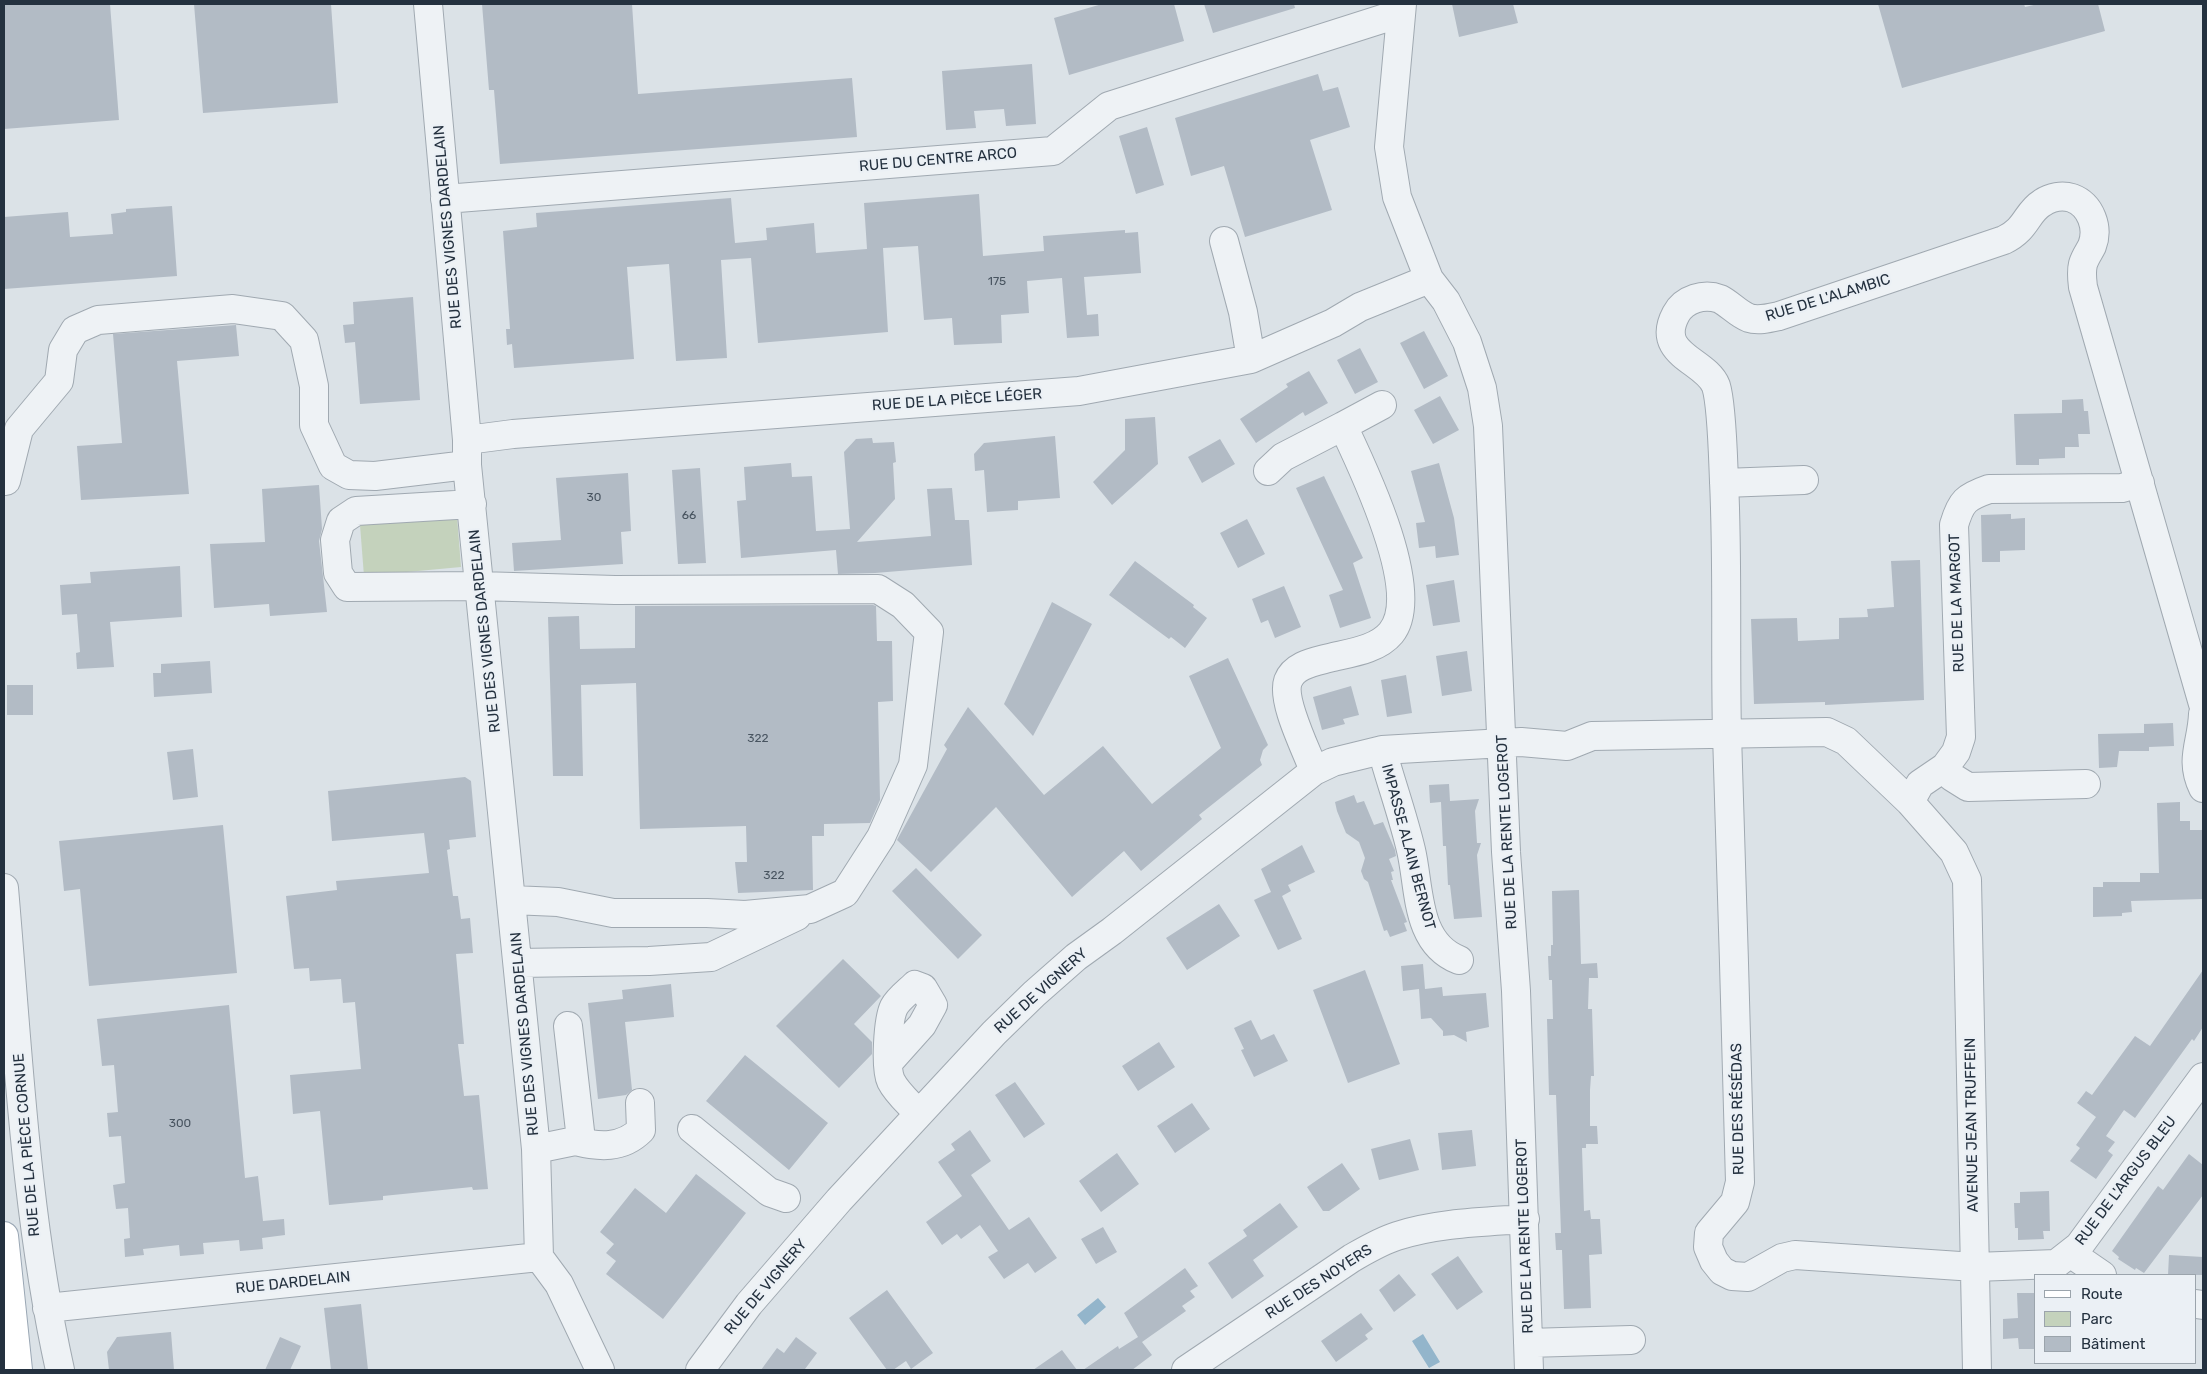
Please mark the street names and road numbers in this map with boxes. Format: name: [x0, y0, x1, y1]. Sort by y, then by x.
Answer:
street label: RUE DES VIGNES DARDELAIN: [430, 124, 466, 330]
street label: RUE DU CENTRE ARCO: [858, 144, 1018, 176]
street label: RUE DE L'ALAMBIC: [1763, 270, 1893, 326]
street label: RUE DE LA PIÈCE LÉGER: [871, 385, 1043, 415]
street label: RUE DES VIGNES DARDELAIN: [465, 528, 505, 734]
street label: RUE DE LA MARGOT: [1946, 533, 1968, 673]
street label: RUE DE LA RENTE LOGEROT: [1493, 734, 1521, 930]
street label: IMPASSE ALAIN BERNOT: [1377, 762, 1439, 932]
street label: RUE DES VIGNES DARDELAIN: [507, 931, 543, 1137]
street label: RUE DE VIGNERY: [991, 944, 1091, 1038]
street label: AVENUE JEAN TRUFFEIN: [1961, 1037, 1983, 1213]
street label: RUE DES RÉSÉDAS: [1728, 1043, 1748, 1175]
street label: RUE DE LA PIÈCE CORNUE: [10, 1053, 44, 1237]
street label: RUE DE L'ARGUS BLEU: [2072, 1113, 2180, 1249]
street label: RUE DE LA RENTE LOGEROT: [1513, 1138, 1537, 1334]
street label: RUE DE VIGNERY: [721, 1236, 811, 1338]
street label: RUE DES NOYERS: [1262, 1241, 1376, 1323]
street label: RUE DARDELAIN: [235, 1268, 351, 1298]

